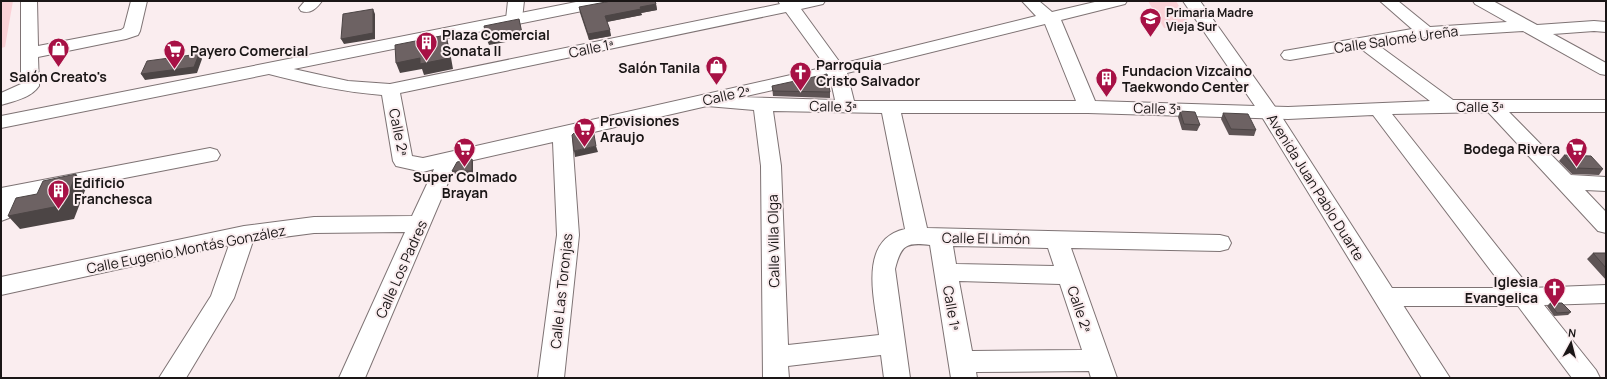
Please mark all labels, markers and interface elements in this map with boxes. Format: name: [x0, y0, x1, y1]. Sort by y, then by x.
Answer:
place label: Primaria Madre Vieja Sur: [1166, 4, 1253, 35]
school or university icon: Primaria Madre Vieja Sur: [1138, 6, 1164, 39]
street label: Calle Salomé Ureña: [1333, 21, 1459, 57]
place label: Plaza Comercial Sonata II: [442, 25, 550, 60]
building icon: Plaza Comercial Sonata II: [413, 29, 439, 62]
street label: Calle 1ª: [567, 34, 615, 62]
shop icon: Salón Creato's: [45, 35, 71, 68]
supermarket icon: Payero Comercial: [161, 37, 187, 70]
place label: Payero Comercial: [190, 41, 308, 60]
shop icon: Salón Tanila: [703, 54, 729, 87]
place label: Parroquia Cristo Salvador: [816, 55, 920, 90]
place label: Salón Tanila: [618, 58, 700, 77]
church icon: Parroquia Cristo Salvador: [788, 59, 814, 92]
place label: Fundacion Vizcaino Taekwondo Center: [1122, 61, 1253, 96]
building icon: Fundacion Vizcaino Taekwondo Center: [1094, 65, 1120, 98]
place label: Salón Creato's: [9, 67, 107, 86]
street label: Calle 2ª: [701, 80, 751, 110]
street label: Calle 3ª: [809, 96, 857, 116]
street label: Calle 3ª: [1456, 97, 1504, 116]
street label: Calle 3ª: [1133, 98, 1181, 118]
street label: Calle 2ª: [385, 107, 413, 157]
street label: Avenida Juan Pablo Duarte: [1263, 110, 1369, 264]
place label: Provisiones Araujo: [600, 111, 680, 146]
supermarket icon: Provisiones Araujo: [571, 115, 597, 148]
supermarket icon: Super Colmado Brayan: [452, 135, 478, 168]
supermarket icon: Bodega Rivera: [1563, 135, 1589, 168]
place label: Bodega Rivera: [1463, 139, 1560, 158]
place label: Super Colmado Brayan: [413, 167, 517, 202]
place label: Edificio Franchesca: [74, 173, 152, 208]
building icon: Edificio Franchesca: [45, 177, 71, 210]
street label: Calle Villa Olga: [763, 194, 783, 288]
street label: Calle Los Padres: [371, 217, 431, 321]
street label: Calle Eugenio Montás González: [85, 220, 287, 278]
street label: Calle El Limón: [942, 228, 1030, 248]
street label: Calle Las Toronjas: [545, 232, 577, 350]
place label: Iglesia Evangelica: [1465, 272, 1538, 307]
church icon: Iglesia Evangelica: [1541, 276, 1567, 309]
street label: Calle 2ª: [1063, 283, 1097, 335]
street label: Calle 1ª: [939, 284, 965, 332]
north arrow: [1551, 323, 1591, 363]
text: N: [1567, 325, 1577, 341]

